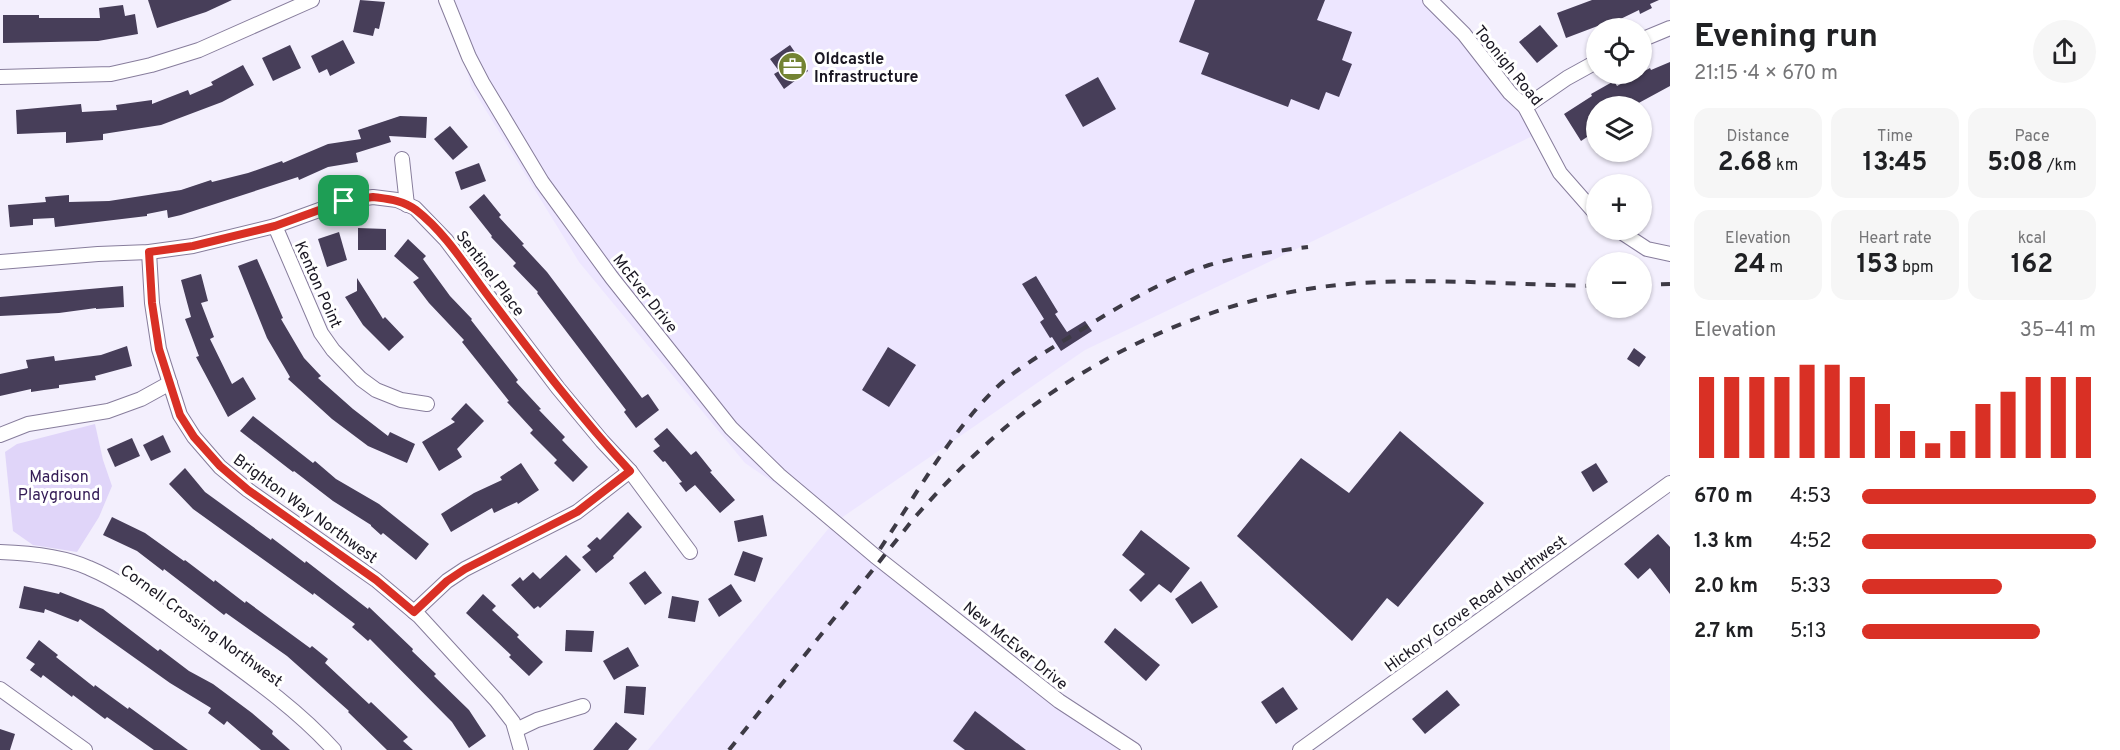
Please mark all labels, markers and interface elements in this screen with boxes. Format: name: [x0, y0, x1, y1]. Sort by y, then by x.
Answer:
text: Evening run: [1694, 17, 1878, 59]
map controls: [1586, 18, 1652, 318]
button: locate: [1586, 18, 1652, 84]
button: share: [2033, 20, 2096, 83]
street label: Toonigh Road: [1469, 22, 1546, 111]
place label: Oldcastle Infrastructure: [814, 50, 918, 88]
office icon: Oldcastle Infrastructure: [777, 51, 809, 83]
text: 21:15 · 4 × 670 m: [1694, 61, 1838, 87]
button: layers: [1586, 96, 1652, 162]
text: Distance: [1727, 127, 1789, 147]
text: Time: [1877, 127, 1913, 147]
text: Pace: [2014, 127, 2050, 147]
text: 2.68: [1718, 147, 1772, 180]
text: 13:45: [1863, 147, 1927, 180]
text: 5:08: [1987, 147, 2043, 180]
text: km: [1772, 156, 1798, 176]
text: /km: [2043, 156, 2077, 176]
button: +: [1586, 174, 1652, 240]
pin: [318, 175, 369, 226]
icon: arrive: [327, 184, 360, 217]
street label: Sentinel Place: [451, 227, 528, 321]
text: Elevation: [1725, 229, 1791, 249]
text: Heart rate: [1858, 229, 1932, 249]
text: kcal: [2018, 229, 2046, 249]
street label: Kenton Point: [289, 238, 345, 331]
text: 24: [1733, 249, 1766, 282]
text: 153: [1856, 249, 1898, 282]
text: 162: [2011, 249, 2053, 282]
street label: McEver Drive: [607, 251, 681, 338]
button: −: [1586, 252, 1652, 318]
text: m: [1766, 258, 1783, 278]
text: bpm: [1898, 258, 1934, 278]
text: Elevation: [1694, 318, 1776, 344]
text: 35–41 m: [2020, 318, 2096, 344]
street label: Brighton Way Northwest: [229, 450, 381, 569]
park label: Madison Playground: [18, 468, 100, 506]
text: 670 m: [1694, 484, 1753, 510]
text: 4:53: [1790, 484, 1831, 510]
text: 1.3 km: [1694, 529, 1753, 555]
text: 4:52: [1790, 529, 1831, 555]
street label: Hickory Grove Road Northwest: [1381, 532, 1571, 677]
street label: Cornell Crossing Northwest: [116, 561, 286, 692]
text: 2.0 km: [1694, 574, 1758, 600]
text: 5:33: [1790, 574, 1831, 600]
street label: New McEver Drive: [958, 598, 1071, 695]
text: 2.7 km: [1694, 619, 1754, 645]
text: 5:13: [1790, 619, 1826, 645]

